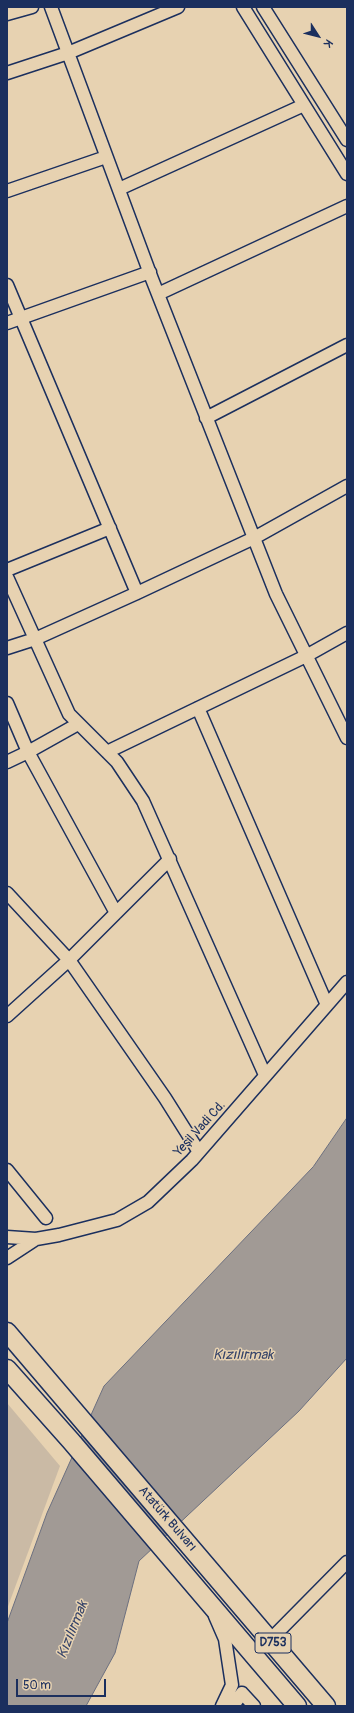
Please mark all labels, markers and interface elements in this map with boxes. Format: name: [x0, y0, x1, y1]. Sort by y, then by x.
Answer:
north arrow: [298, 16, 338, 56]
text: K: [321, 37, 335, 50]
street label: Yeşil Vadi Cd.: [171, 1098, 229, 1160]
water label: Kızılırmak: [213, 1347, 273, 1363]
street label: Atatürk Bulvarı: [134, 1483, 200, 1555]
water label: Kızılırmak: [54, 1599, 92, 1661]
road number: D753: [255, 1633, 291, 1653]
scale bar: [18, 1671, 108, 1697]
text: 50 m: [23, 1678, 51, 1693]

